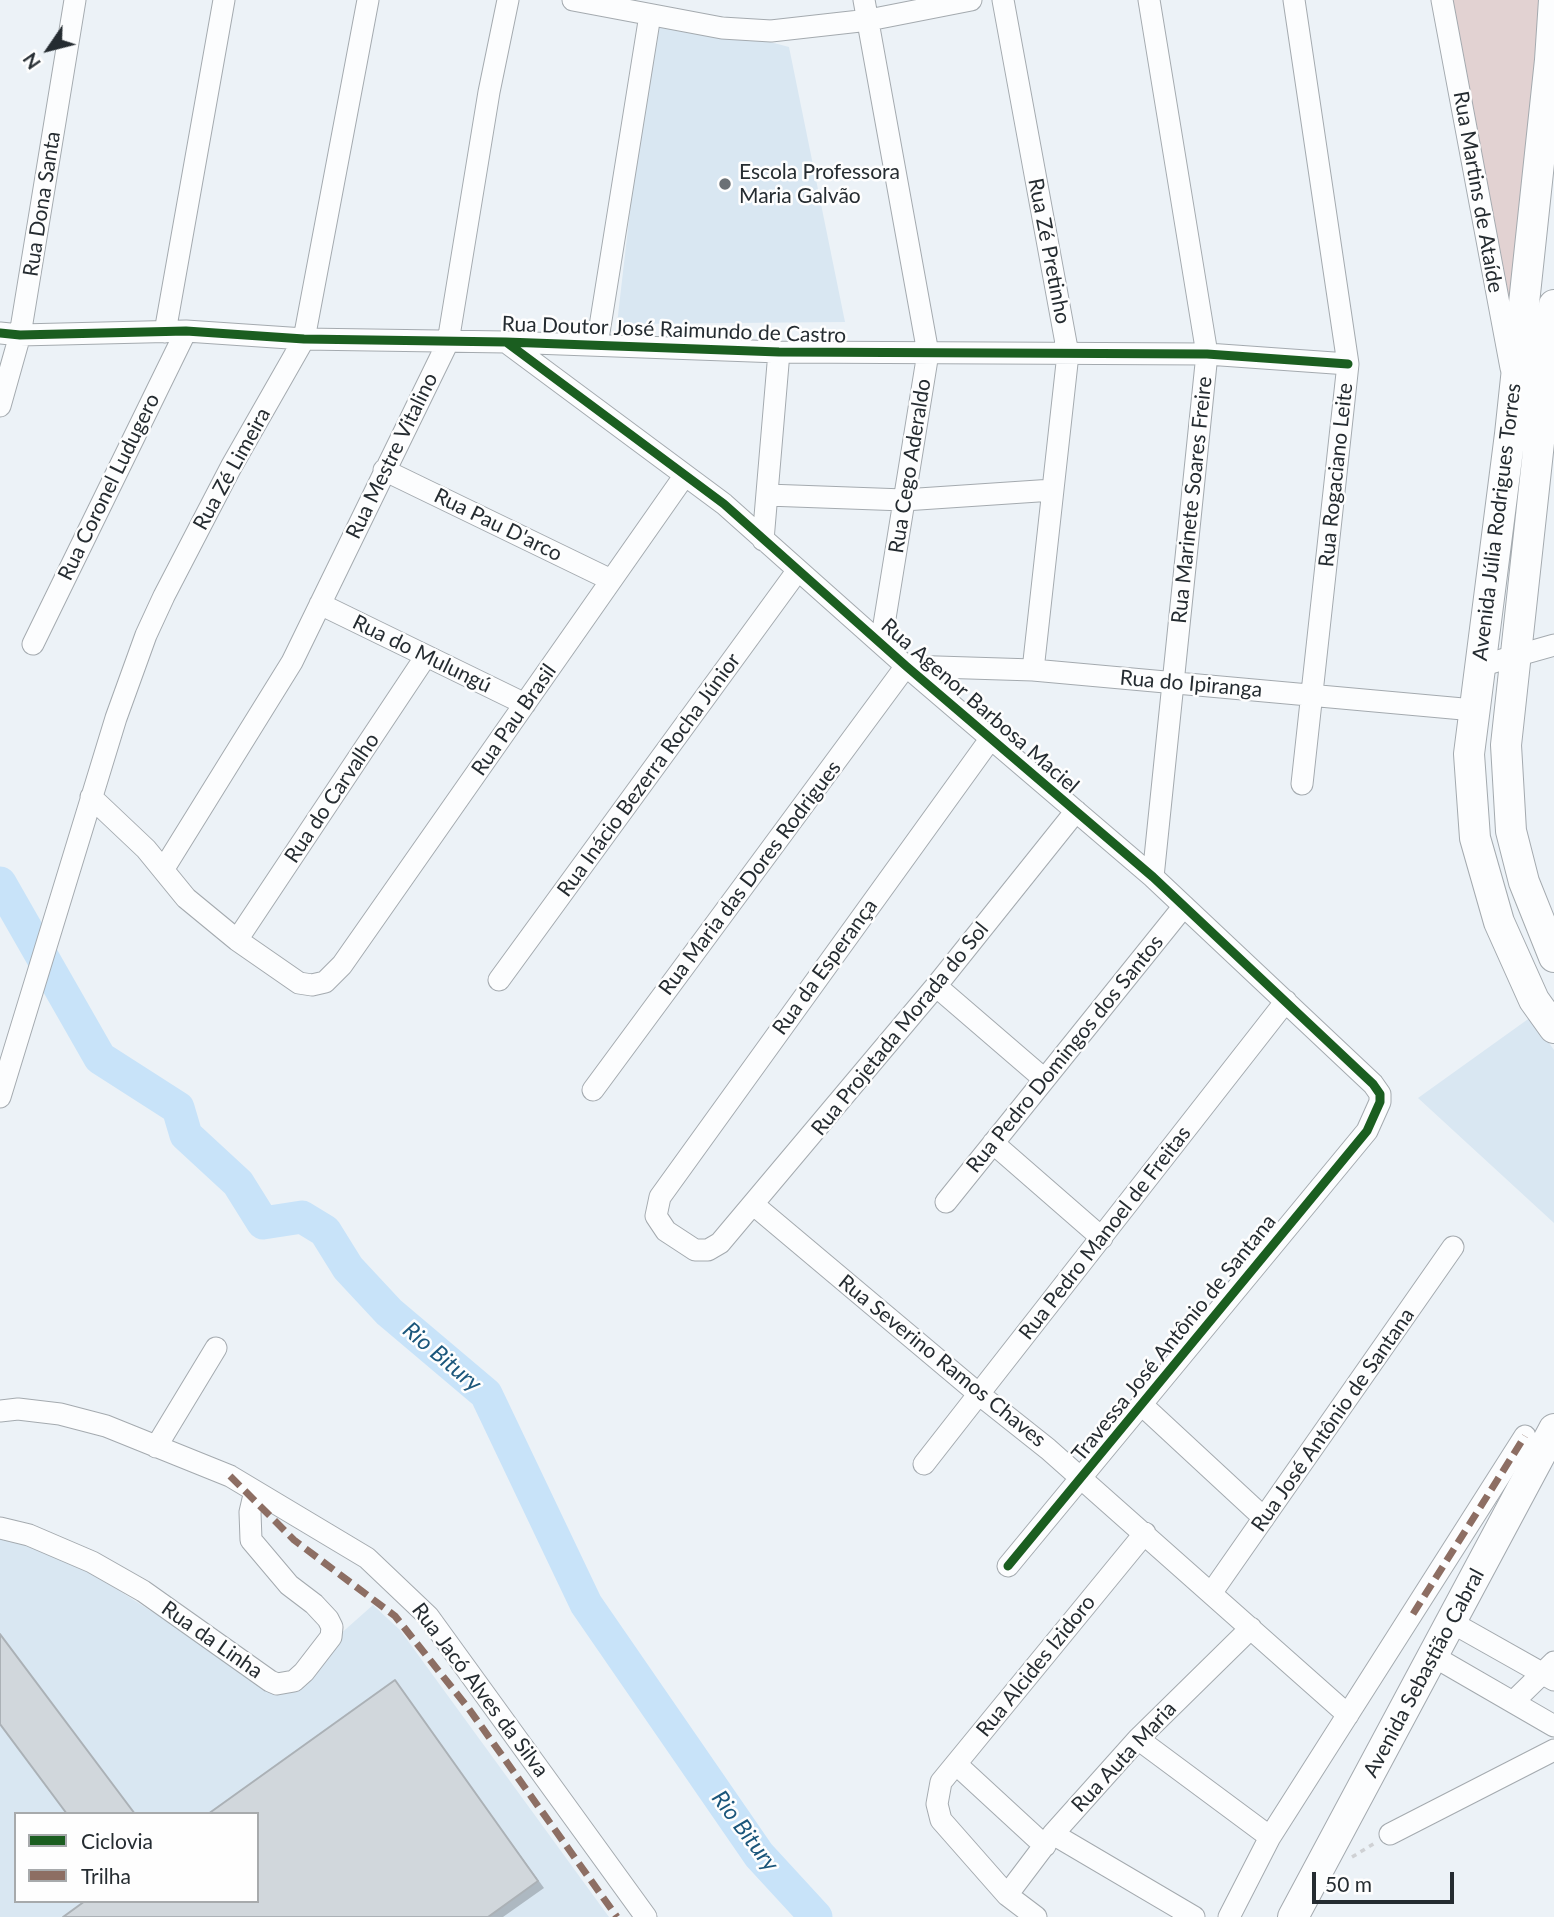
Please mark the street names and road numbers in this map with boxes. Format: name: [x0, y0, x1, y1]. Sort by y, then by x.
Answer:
street label: Rua Martins de Ataíde: [1448, 89, 1508, 295]
street label: Rua Dona Santa: [18, 130, 66, 278]
street label: Rua Zé Pretinho: [1023, 176, 1075, 326]
street label: Rua Doutor José Raimundo de Castro: [501, 311, 847, 349]
street label: Rua Mestre Vitalino: [341, 369, 443, 543]
street label: Rua Marinete Soares Freire: [1166, 375, 1218, 625]
street label: Rua Cego Aderaldo: [884, 377, 936, 555]
street label: Rua Rogaciano Leite: [1314, 382, 1358, 568]
street label: Avenida Júlia Rodrigues Torres: [1467, 382, 1527, 662]
street label: Rua Coronel Ludugero: [53, 390, 165, 584]
street label: Rua Zé Limeira: [188, 403, 276, 535]
street label: Rua Pau D'arco: [430, 483, 566, 567]
street label: Rua do Mulungú: [348, 610, 496, 698]
street label: Rua Agenor Barbosa Maciel: [876, 613, 1084, 799]
street label: Rua Inácio Bezerra Rocha Júnior: [552, 648, 746, 902]
street label: Rua Pau Brasil: [466, 659, 562, 781]
street label: Rua do Ipiranga: [1119, 665, 1263, 703]
street label: Rua do Carvalho: [279, 728, 385, 868]
street label: Rua Maria das Dores Rodrigues: [654, 756, 846, 1000]
street label: Rua da Esperança: [767, 894, 883, 1040]
street label: Rua Projetada Morada do Sol: [806, 917, 994, 1141]
street label: Rua Pedro Domingos dos Santos: [961, 930, 1169, 1178]
street label: Rua Pedro Manoel de Freitas: [1014, 1121, 1196, 1345]
street label: Travessa José Antônio de Santana: [1067, 1210, 1281, 1466]
street label: Rua Severino Ramos Chaves: [833, 1270, 1051, 1452]
street label: Rua José Antônio de Santana: [1246, 1303, 1420, 1537]
street label: Avenida Sebastião Cabral: [1358, 1564, 1490, 1782]
street label: Rua Alcides Izidoro: [971, 1590, 1101, 1742]
street label: Rua da Linha: [157, 1596, 267, 1684]
street label: Rua Jacó Alves da Silva: [406, 1598, 554, 1782]
street label: Rua Auta Maria: [1066, 1696, 1182, 1818]

